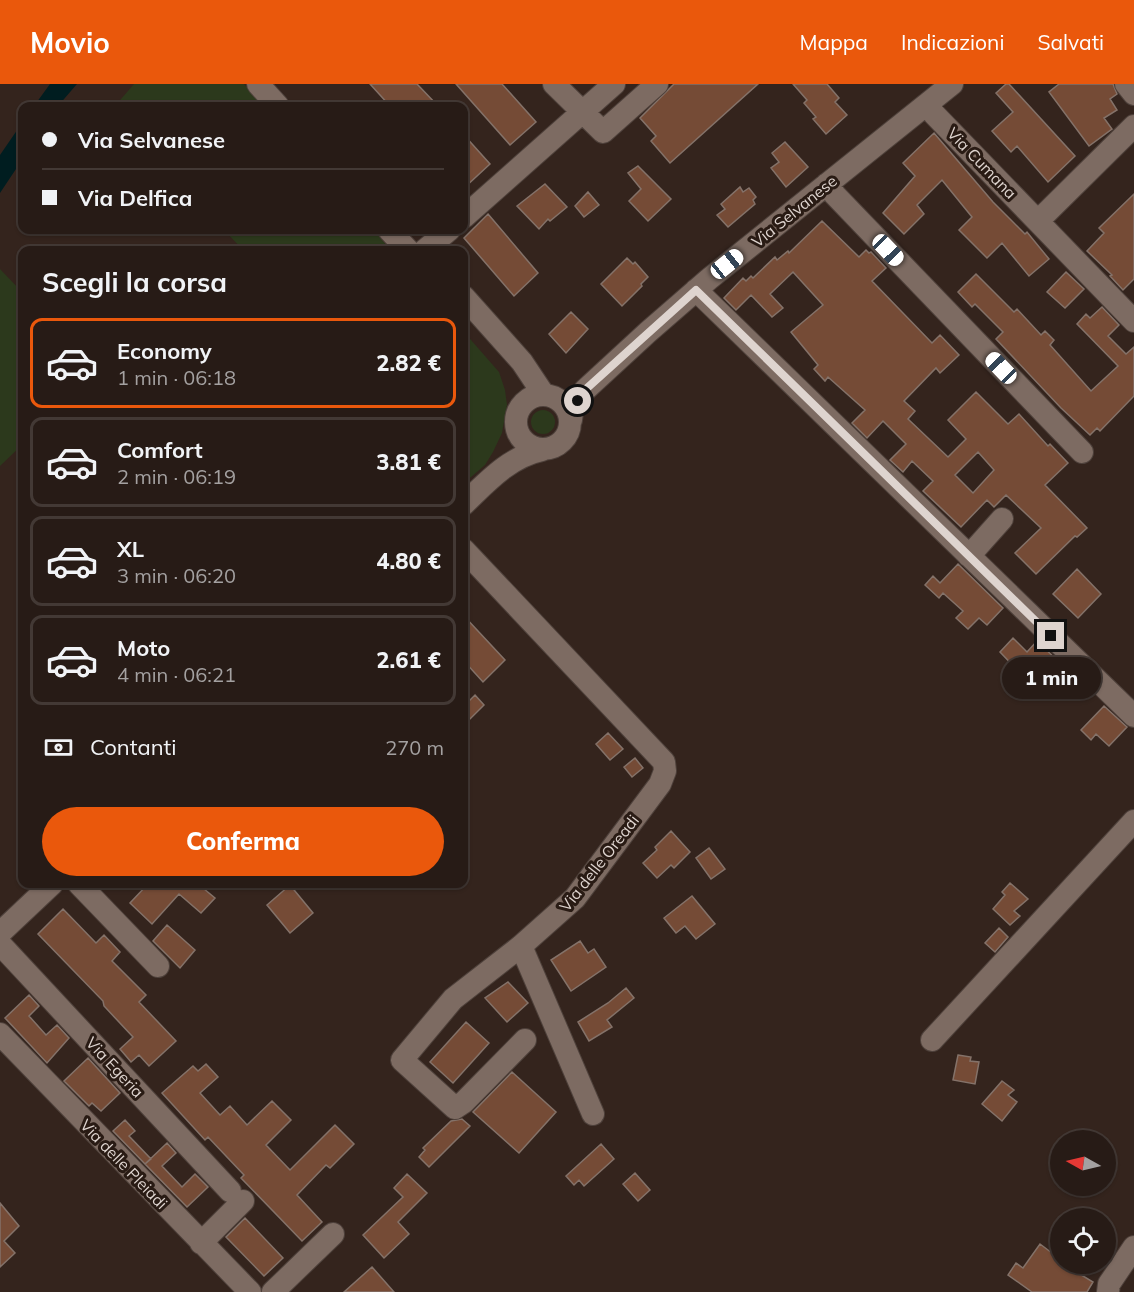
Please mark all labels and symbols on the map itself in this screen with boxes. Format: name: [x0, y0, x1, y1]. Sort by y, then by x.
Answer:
street label: Via Cumana: [943, 123, 1021, 203]
street label: Via Selvanese: [747, 171, 841, 251]
car: [869, 231, 907, 269]
car: [707, 246, 747, 282]
car: [982, 349, 1020, 387]
route start: [564, 387, 591, 414]
route end: [1037, 622, 1064, 649]
callout: 1 min: [1002, 657, 1100, 699]
street label: Via delle Oreadi: [555, 811, 643, 915]
street label: Via Egeria: [82, 1033, 148, 1101]
street label: Via delle Pleiadi: [76, 1115, 172, 1213]
north arrow: [1050, 1130, 1116, 1196]

